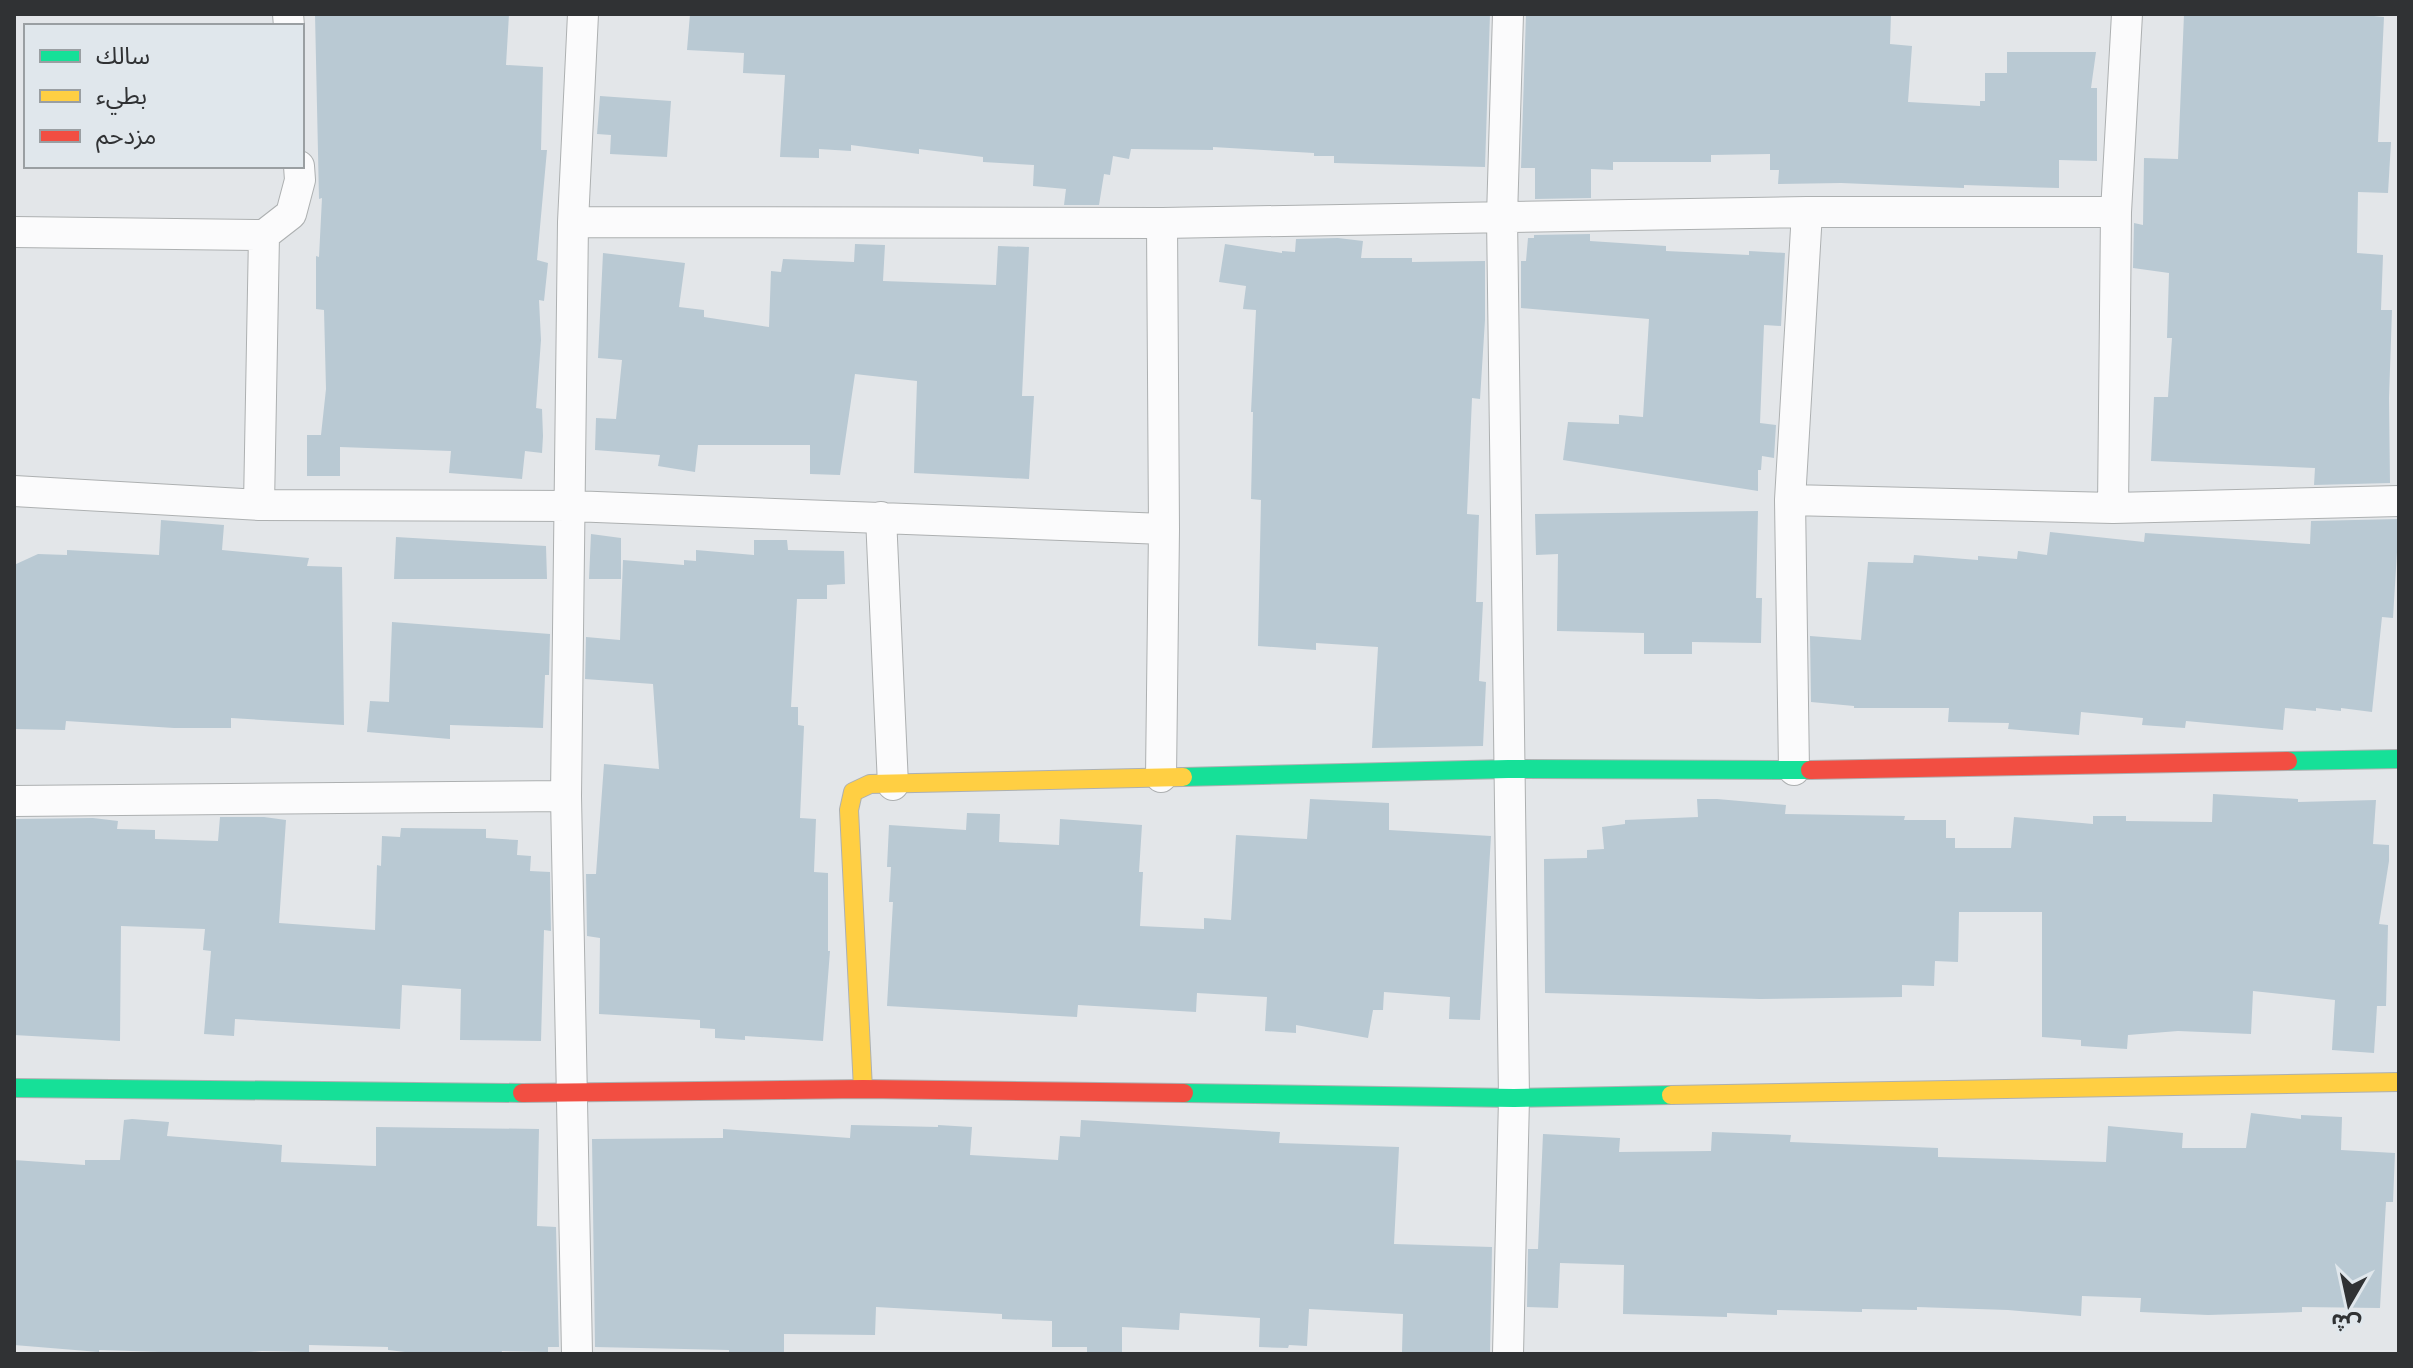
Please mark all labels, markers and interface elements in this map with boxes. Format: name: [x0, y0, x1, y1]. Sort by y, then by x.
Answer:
legend: [24, 24, 304, 168]
text: سالك: [96, 39, 150, 74]
text: بطيء: [96, 79, 147, 115]
text: مزدحم: [96, 119, 156, 154]
north arrow: [2309, 1264, 2389, 1344]
text: ش: [2329, 1305, 2363, 1341]

